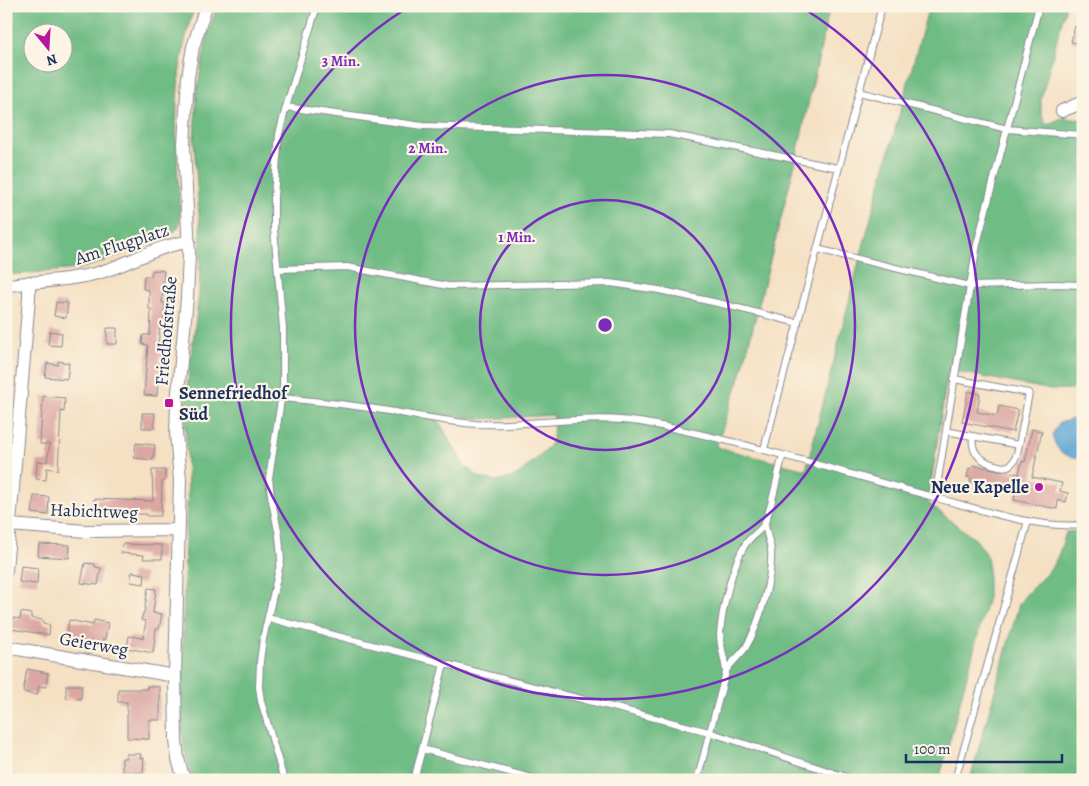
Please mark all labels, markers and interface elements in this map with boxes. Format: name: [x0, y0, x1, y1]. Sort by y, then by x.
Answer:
north arrow: [22, 22, 72, 72]
text: N: [44, 49, 60, 70]
text: 3 Min.: [322, 51, 360, 71]
text: 2 Min.: [408, 138, 448, 158]
street label: Am Flugplatz: [71, 218, 172, 271]
text: 1 Min.: [498, 227, 536, 247]
street label: Friedhofstraße: [149, 275, 183, 387]
centre of rings: [596, 316, 614, 334]
place label: Sennefriedhof Süd: [179, 381, 290, 426]
marker: Sennefriedhof Süd: [163, 397, 175, 409]
place label: Neue Kapelle: [931, 475, 1029, 499]
marker: Neue Kapelle: [1033, 481, 1045, 493]
street label: Habichtweg: [49, 497, 139, 525]
street label: Geierweg: [58, 626, 130, 662]
scale bar: [906, 731, 1063, 763]
text: 100 m: [914, 739, 951, 759]

